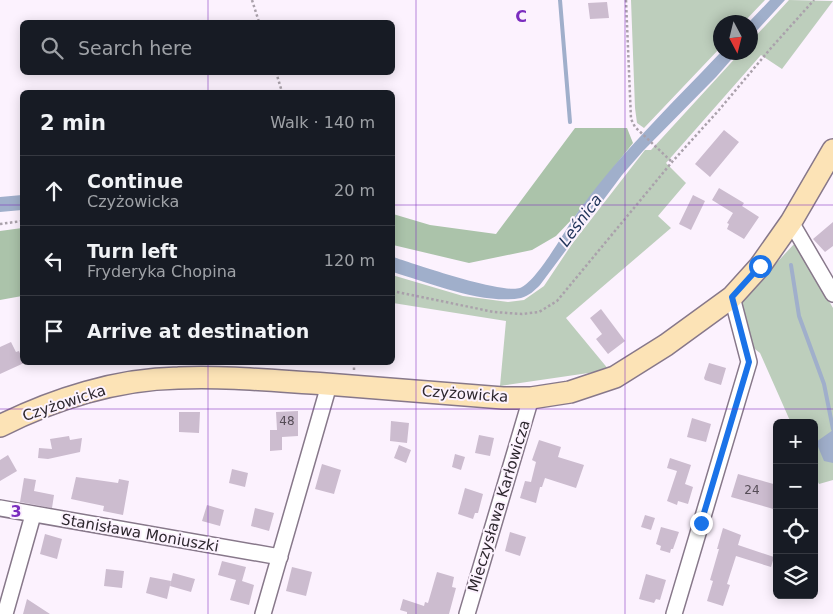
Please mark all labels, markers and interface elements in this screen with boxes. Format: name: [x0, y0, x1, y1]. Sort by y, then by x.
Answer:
text: C: [515, 7, 527, 26]
north arrow: [713, 15, 758, 60]
search box: [20, 20, 395, 75]
icon: search: [38, 34, 66, 62]
text: Search here: [78, 37, 192, 59]
text: 2 min: [40, 111, 106, 135]
text: Walk · 140 m: [270, 113, 375, 132]
text: Continue: [87, 170, 183, 192]
icon: ahead: [40, 177, 68, 205]
text: 20 m: [334, 181, 375, 200]
water label: Leśnica: [555, 191, 606, 250]
text: Czyżowicka: [87, 192, 179, 211]
text: Turn left: [87, 240, 178, 262]
icon: left: [40, 247, 68, 275]
text: 120 m: [324, 251, 375, 270]
route start: [749, 255, 772, 278]
text: Fryderyka Chopina: [87, 262, 237, 281]
icon: arrive: [40, 317, 68, 345]
text: Arrive at destination: [87, 320, 309, 342]
street label: Czyżowicka: [20, 381, 108, 425]
street label: Czyżowicka: [421, 382, 509, 406]
house number: 48: [279, 414, 295, 428]
street label: Mieczysława Karłowicza: [464, 418, 534, 594]
map controls: [773, 419, 818, 599]
button: +: [773, 419, 818, 464]
button: −: [773, 464, 818, 509]
house number: 24: [744, 483, 760, 497]
text: 3: [10, 502, 22, 521]
button: locate: [773, 509, 818, 554]
street label: Stanisława Moniuszki: [60, 510, 220, 556]
route end: [690, 512, 713, 535]
button: layers: [773, 554, 818, 599]

